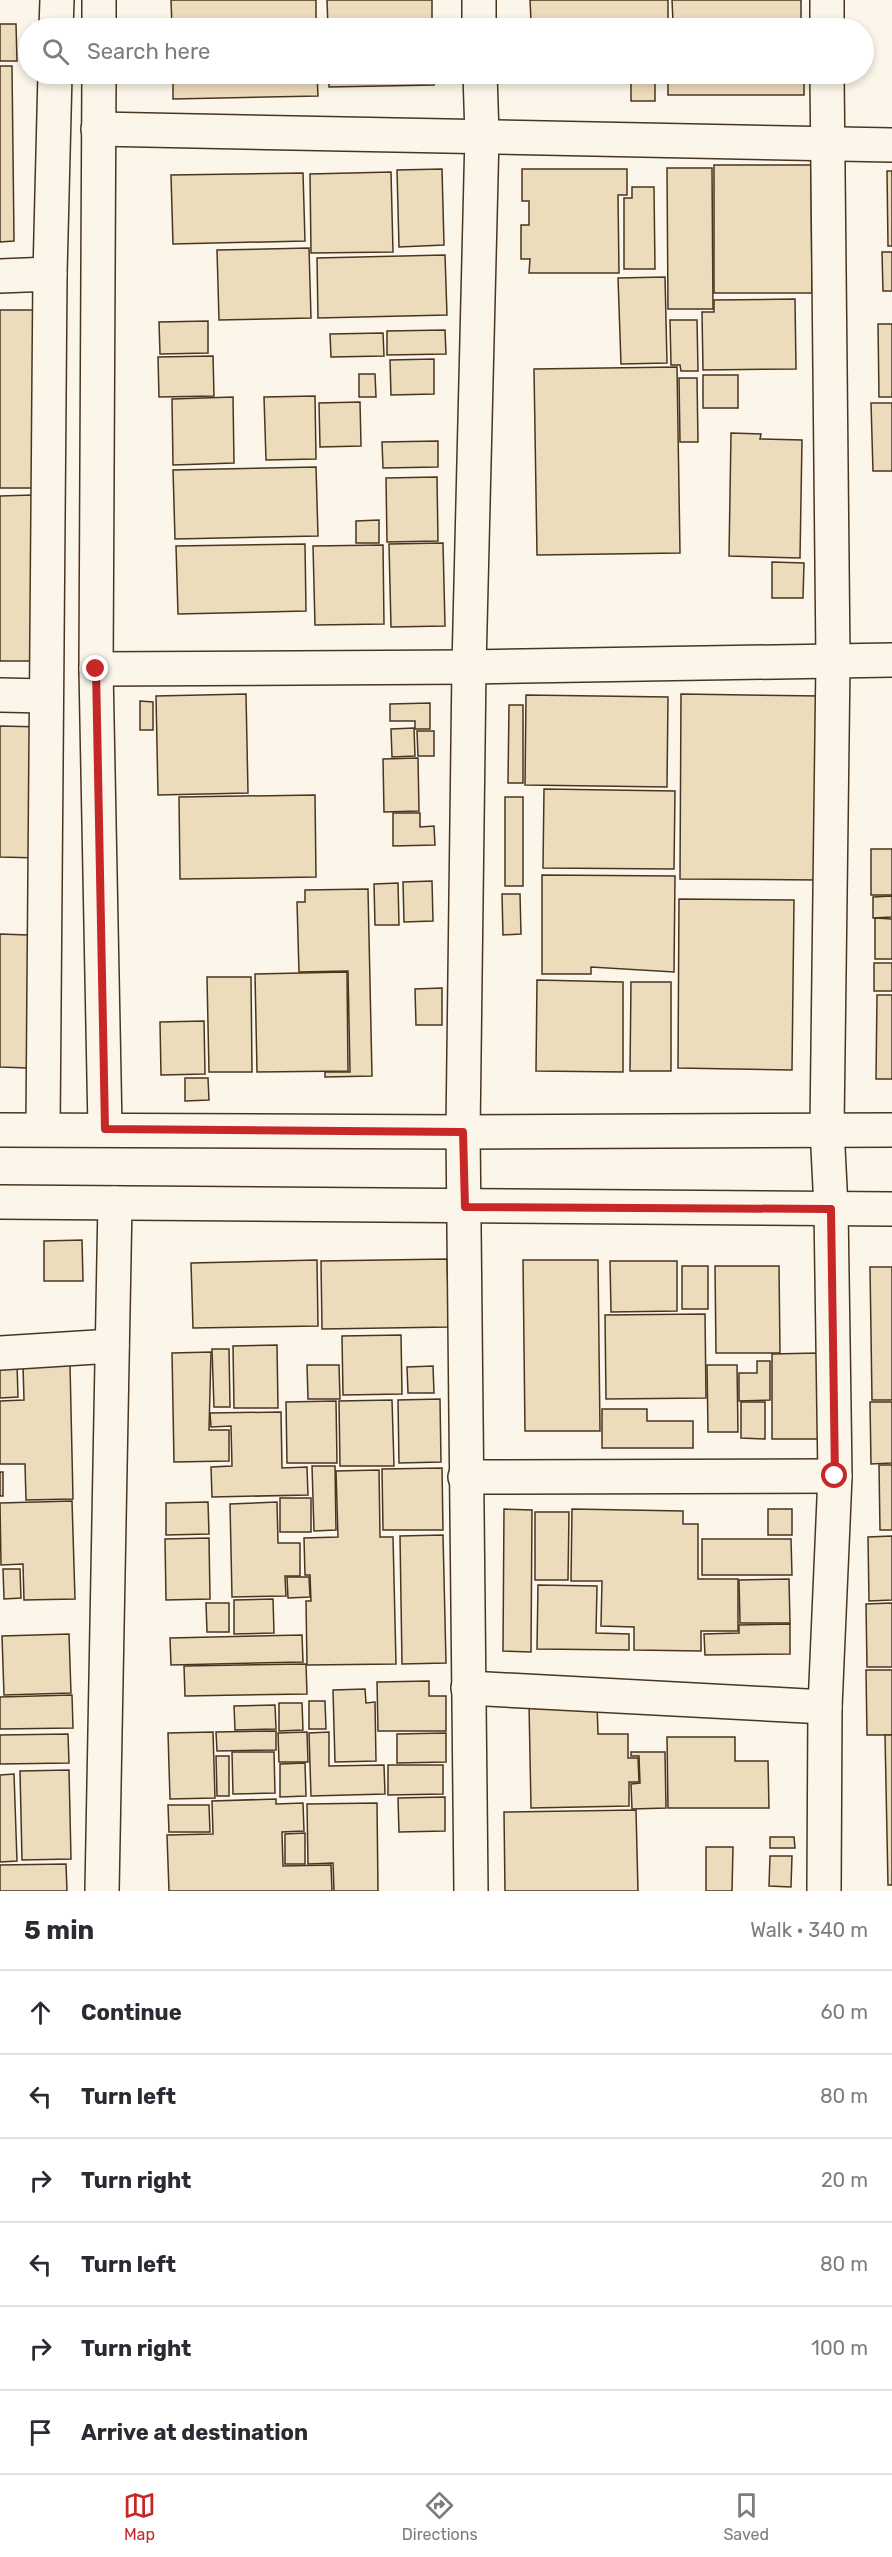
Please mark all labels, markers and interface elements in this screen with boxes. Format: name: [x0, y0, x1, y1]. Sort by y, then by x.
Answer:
search box: [18, 18, 874, 84]
icon: search: [39, 35, 72, 68]
text: Search here: [87, 38, 210, 65]
route end: [82, 655, 108, 681]
route start: [821, 1462, 847, 1488]
text: 5 min: [24, 1915, 94, 1946]
text: Walk · 340 m: [750, 1918, 868, 1942]
icon: ahead: [24, 1996, 57, 2029]
text: Continue: [81, 1999, 182, 2026]
text: 60 m: [821, 2000, 868, 2024]
icon: left: [24, 2080, 57, 2113]
text: Turn left: [81, 2083, 176, 2110]
text: 80 m: [820, 2084, 868, 2108]
icon: right: [24, 2164, 57, 2197]
text: Turn right: [81, 2167, 191, 2194]
text: 20 m: [821, 2168, 868, 2192]
icon: left: [24, 2248, 57, 2281]
text: Turn left: [81, 2251, 176, 2278]
text: 80 m: [820, 2252, 868, 2276]
icon: right: [24, 2332, 57, 2365]
text: Turn right: [81, 2335, 191, 2362]
text: 100 m: [811, 2336, 868, 2360]
icon: arrive: [24, 2416, 57, 2449]
text: Arrive at destination: [81, 2419, 308, 2446]
tab: Map: [123, 2489, 156, 2544]
tab: Directions: [402, 2489, 478, 2544]
tab: Saved: [723, 2489, 769, 2544]

